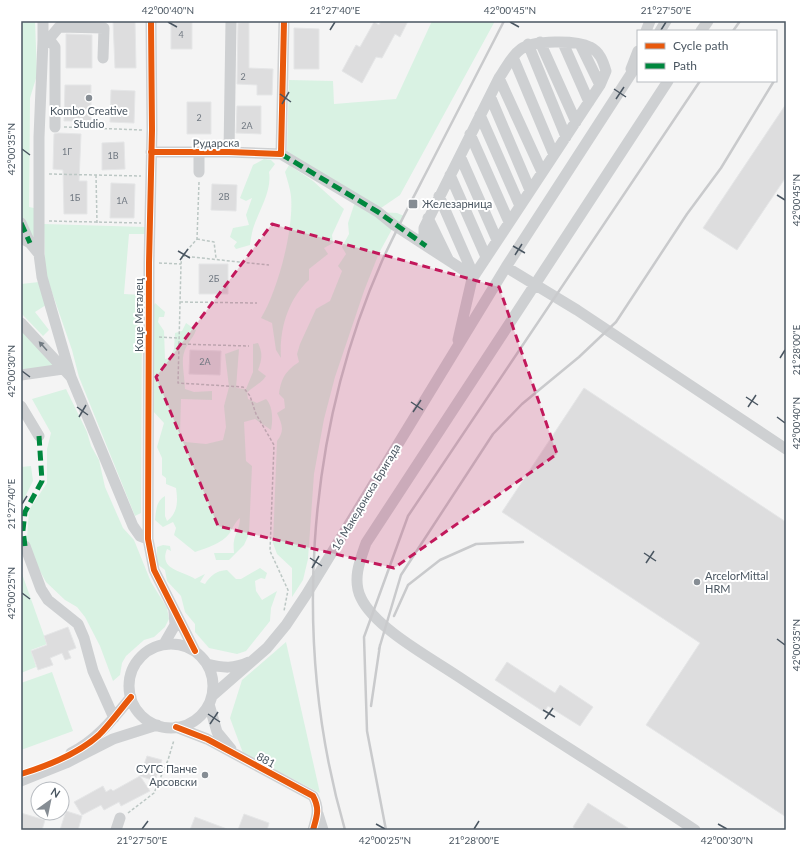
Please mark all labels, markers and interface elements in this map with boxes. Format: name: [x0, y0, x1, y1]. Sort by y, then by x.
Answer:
text: 42°00'40"N: [142, 4, 194, 16]
text: 21°27'40"E: [310, 4, 360, 16]
text: 42°00'45"N: [484, 4, 536, 16]
text: 21°27'50"E: [641, 4, 691, 16]
house number: 4: [178, 29, 184, 40]
legend: [637, 30, 777, 82]
text: Cycle path: [673, 38, 728, 53]
text: Path: [673, 58, 697, 73]
house number: 2: [240, 71, 246, 82]
marker: Kombo Creative Studio: [84, 93, 94, 103]
place label: Kombo Creative Studio: [50, 104, 128, 130]
house number: 2: [196, 112, 202, 123]
house number: 2А: [241, 120, 254, 131]
text: 42°00'35"N: [5, 123, 17, 175]
street label: Рударска: [193, 136, 239, 149]
house number: 1Г: [62, 146, 72, 157]
house number: 1В: [107, 150, 119, 161]
text: 42°00'45"N: [790, 174, 802, 226]
house number: 2В: [218, 191, 230, 202]
house number: 1Б: [70, 192, 81, 203]
house number: 1А: [116, 195, 129, 206]
place label: Железарница: [422, 197, 492, 210]
marker: Железарница: [407, 198, 419, 210]
house number: 2Б: [209, 273, 220, 284]
street label: Коце Металец: [132, 278, 145, 352]
text: 21°28'00"E: [790, 325, 802, 375]
one-way arrow: [38, 340, 47, 351]
text: 42°00'30"N: [5, 345, 17, 397]
house number: 2А: [199, 356, 212, 367]
text: 42°00'40"N: [790, 397, 802, 449]
street label: 16 Македонска Бригада: [329, 441, 403, 552]
text: 21°27'40"E: [5, 479, 17, 529]
text: 42°00'25"N: [5, 567, 17, 619]
place label: ArcelorMittal HRM: [705, 569, 768, 595]
marker: ArcelorMittal HRM: [692, 577, 702, 587]
text: 42°00'35"N: [790, 619, 802, 671]
street label: 881: [255, 749, 278, 770]
place label: СУГС Панче Арсовски: [136, 762, 197, 788]
marker: СУГС Панче Арсовски: [200, 770, 210, 780]
north arrow: [30, 781, 70, 821]
text: N: [49, 784, 63, 800]
text: 21°27'50"E: [117, 834, 167, 846]
text: 42°00'25"N: [359, 834, 411, 846]
text: 21°28'00"E: [449, 834, 499, 846]
text: 42°00'30"N: [701, 834, 753, 846]

